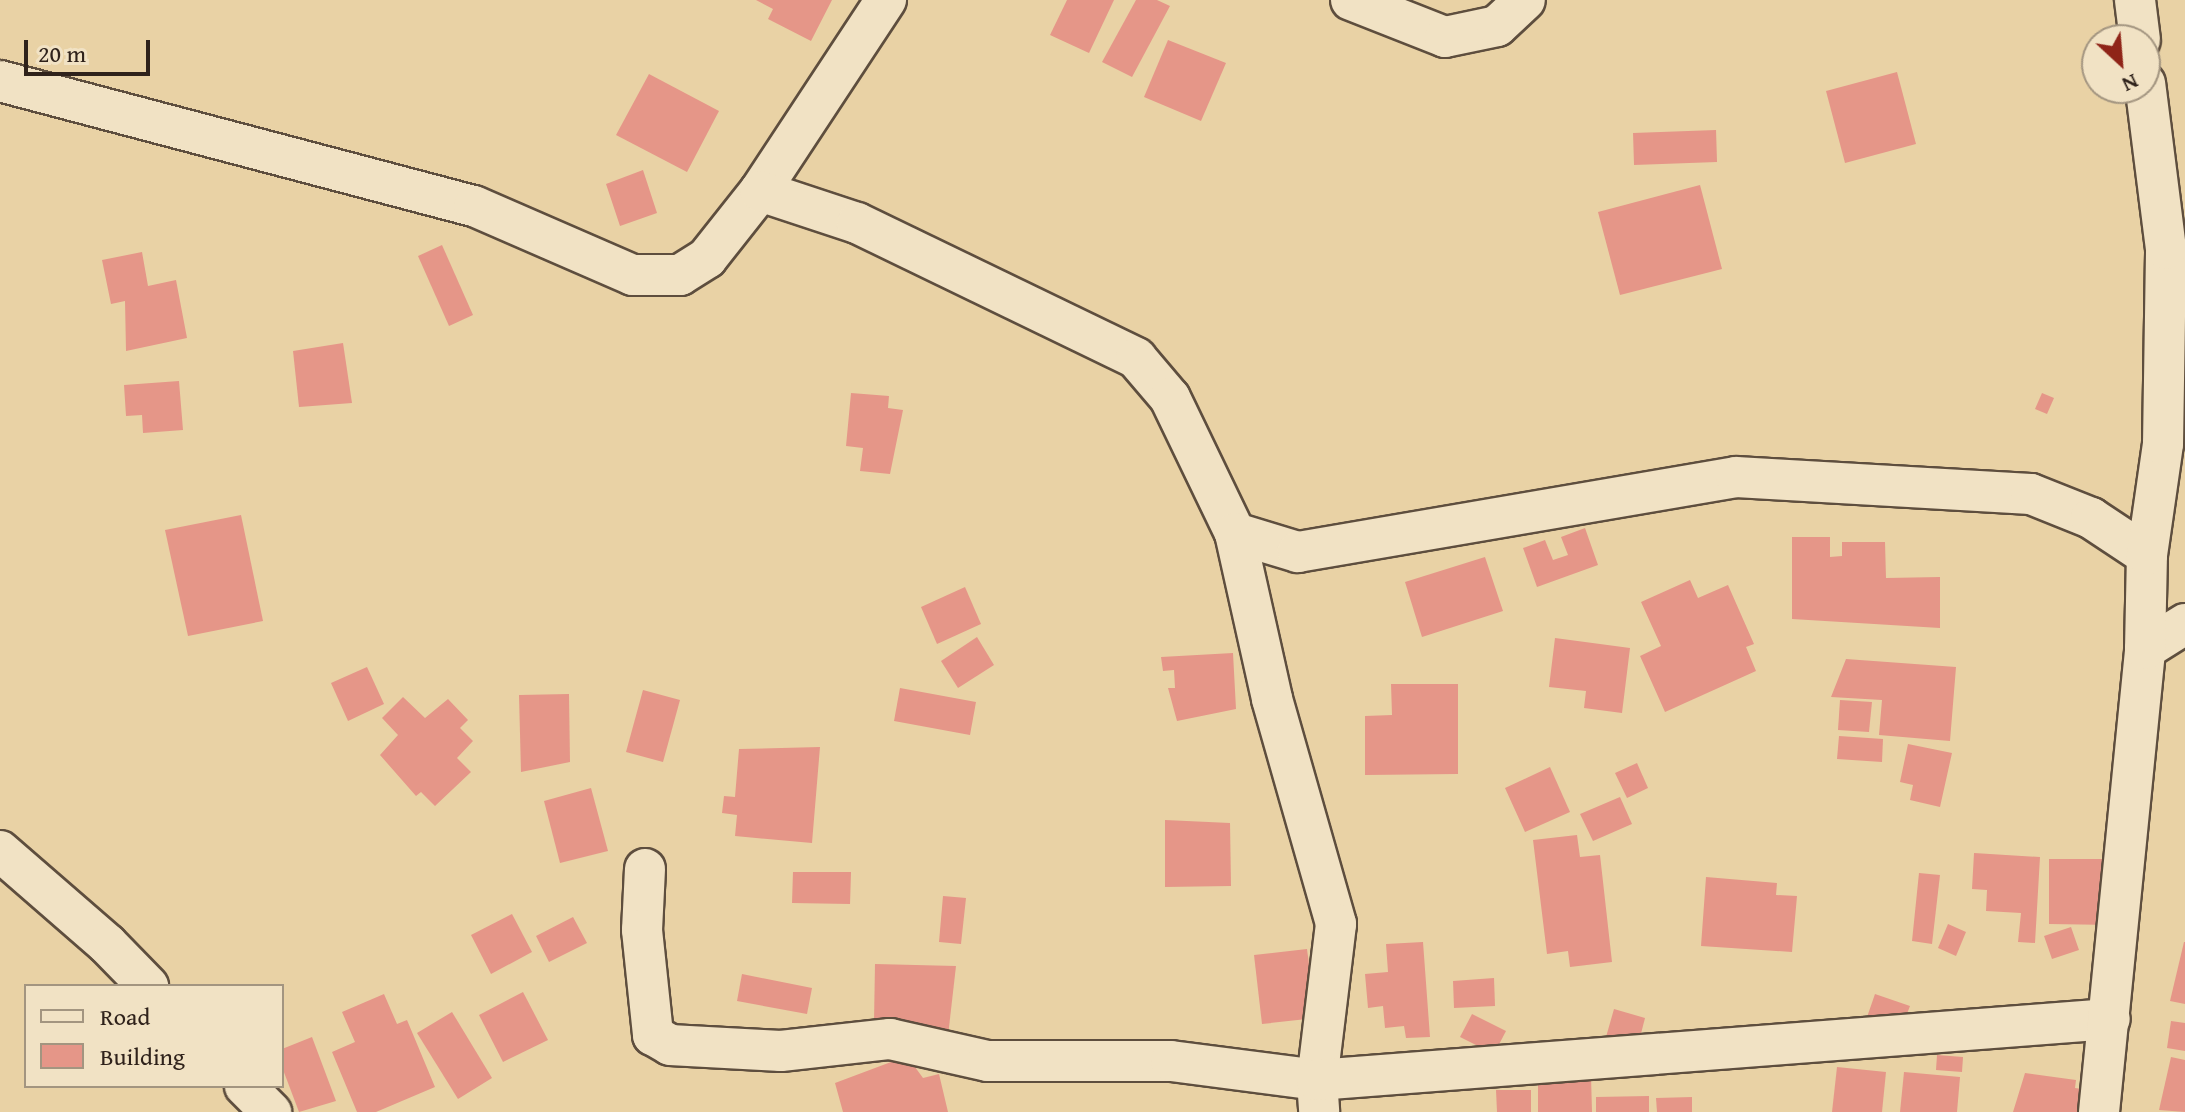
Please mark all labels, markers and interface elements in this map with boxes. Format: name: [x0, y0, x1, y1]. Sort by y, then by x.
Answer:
scale bar: [28, 24, 154, 74]
north arrow: [2081, 24, 2161, 104]
text: 20 m: [38, 36, 86, 71]
text: N: [2117, 66, 2144, 101]
legend: [24, 984, 284, 1088]
text: Road: [100, 999, 150, 1034]
text: Building: [100, 1039, 185, 1074]

